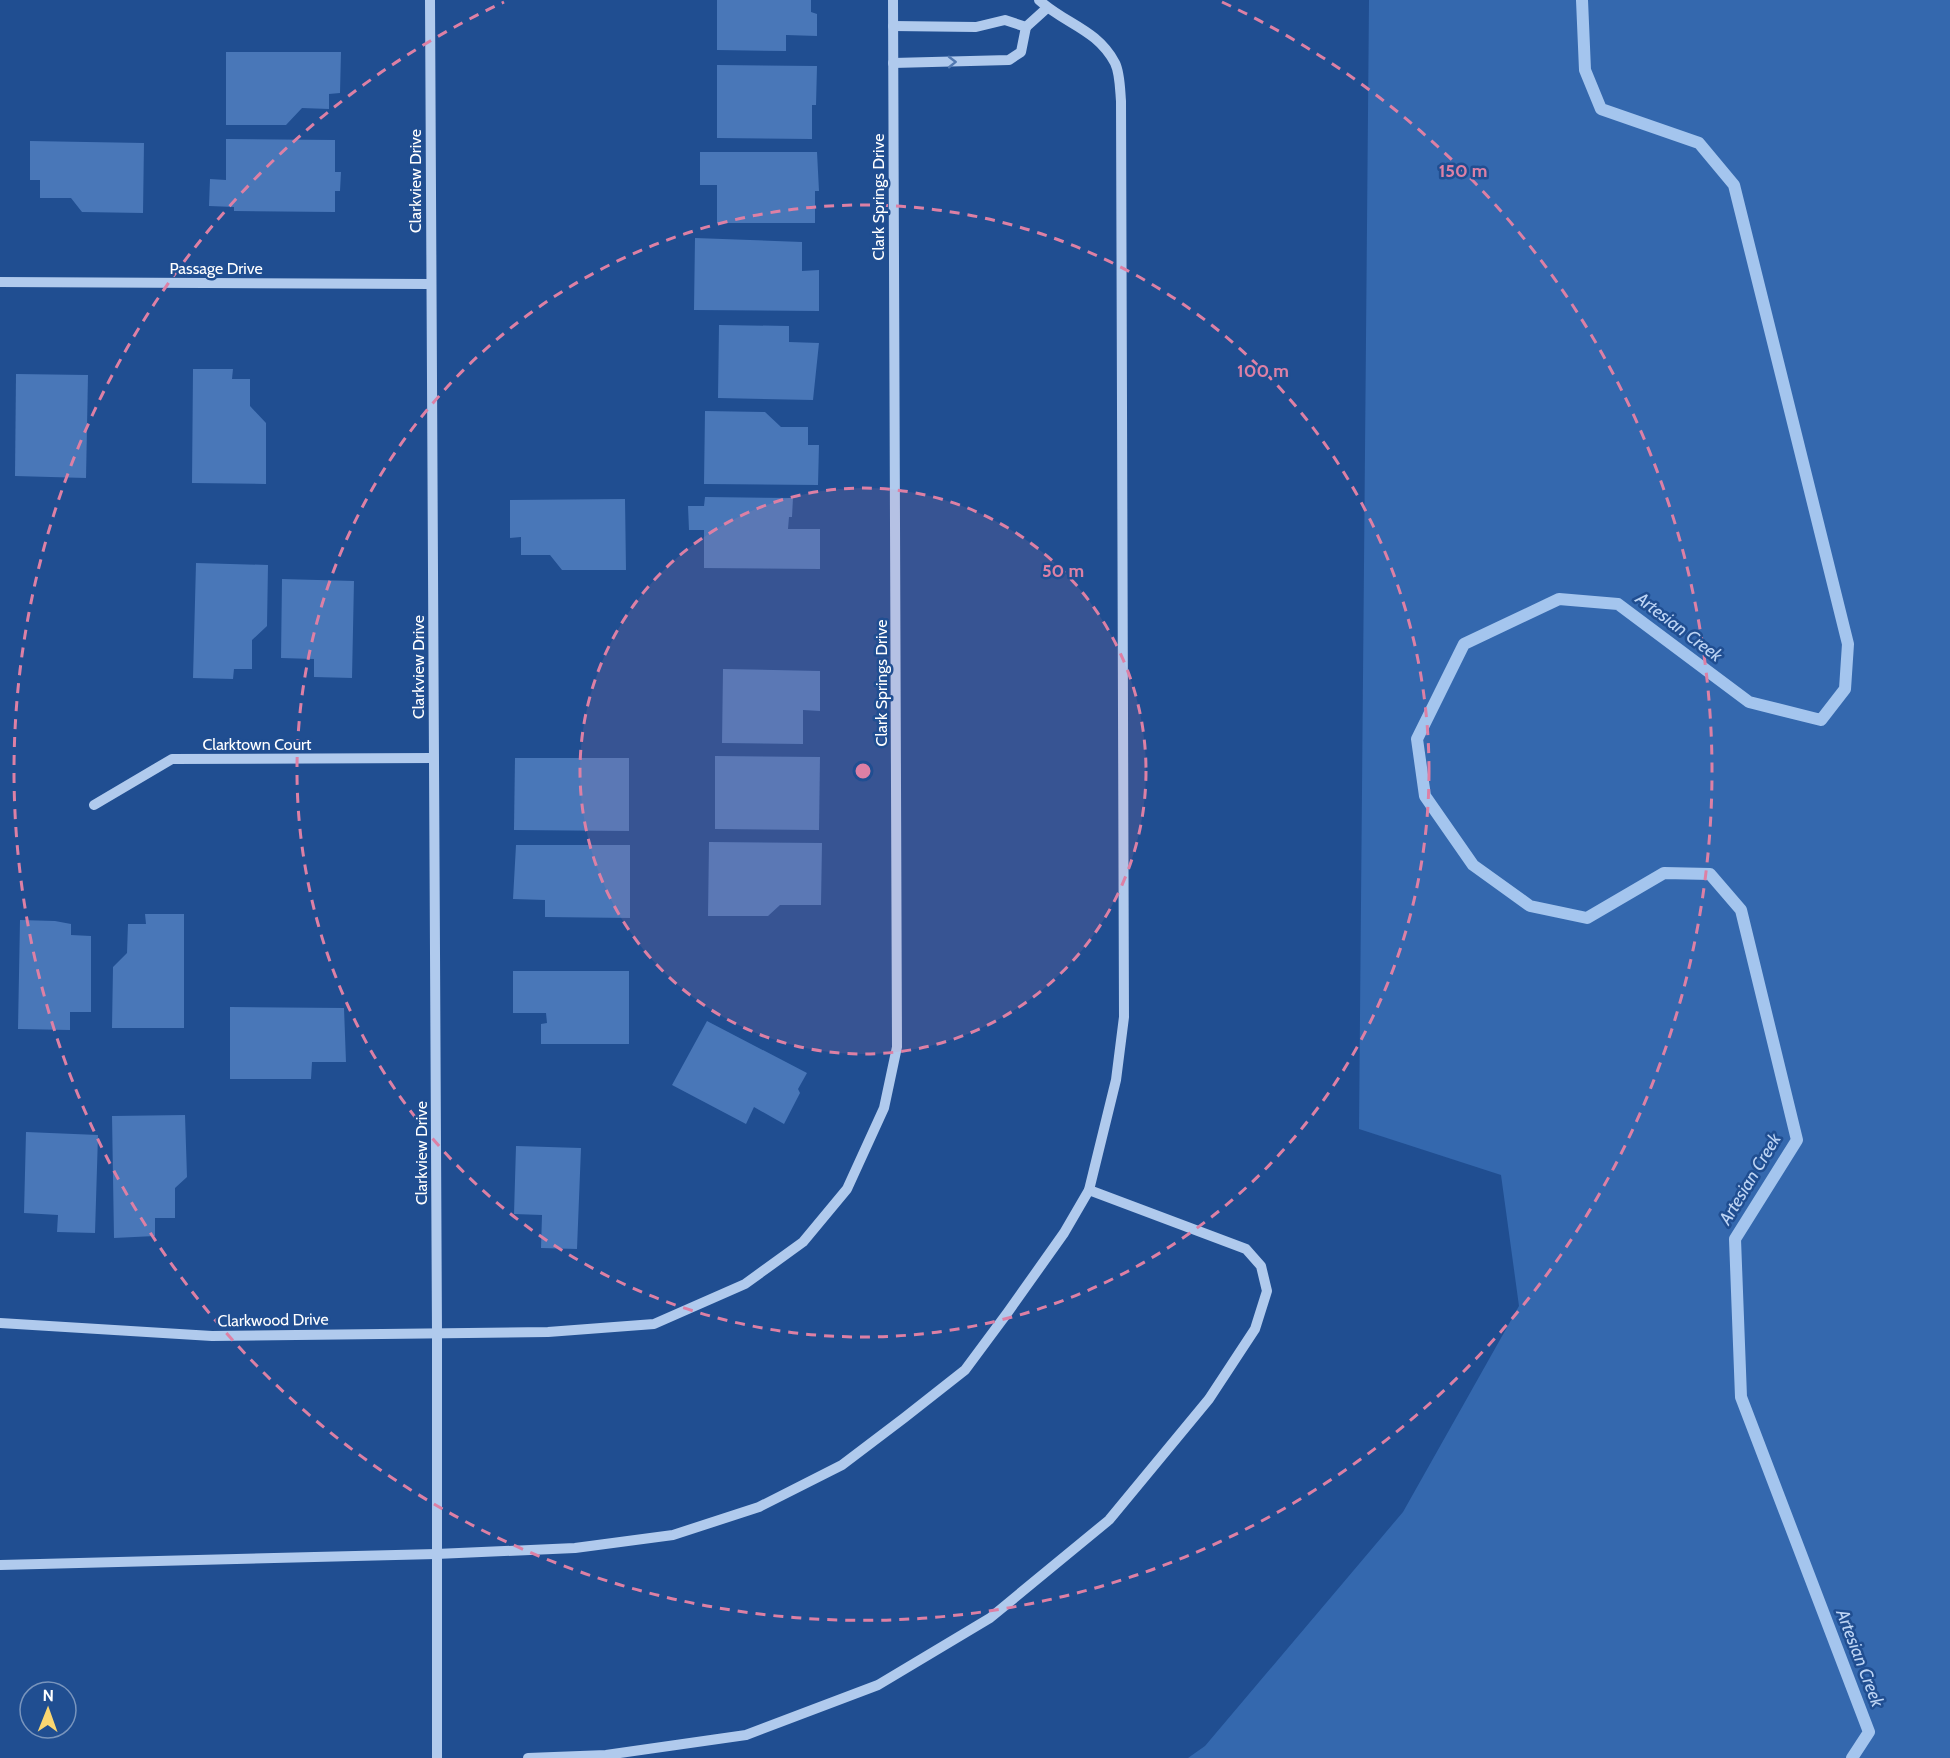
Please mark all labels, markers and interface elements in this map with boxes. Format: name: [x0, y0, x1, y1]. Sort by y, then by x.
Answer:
one-way arrow: [947, 56, 956, 68]
street label: Clarkview Drive: [406, 129, 425, 233]
street label: Clark Springs Drive: [869, 134, 888, 260]
text: 150 m: [1439, 160, 1487, 182]
street label: Passage Drive: [169, 259, 263, 278]
text: 100 m: [1237, 360, 1289, 382]
text: 50 m: [1042, 560, 1084, 582]
water label: Artesian Creek: [1631, 587, 1728, 667]
street label: Clarkview Drive: [409, 615, 428, 719]
street label: Clark Springs Drive: [872, 620, 891, 746]
street label: Clarktown Court: [203, 735, 312, 754]
centre of rings: [853, 761, 873, 781]
street label: Clarkview Drive: [412, 1101, 431, 1205]
water label: Artesian Creek: [1714, 1128, 1787, 1230]
street label: Clarkwood Drive: [217, 1310, 329, 1330]
water label: Artesian Creek: [1831, 1605, 1889, 1711]
north arrow: [18, 1680, 78, 1740]
text: N: [42, 1686, 54, 1705]

